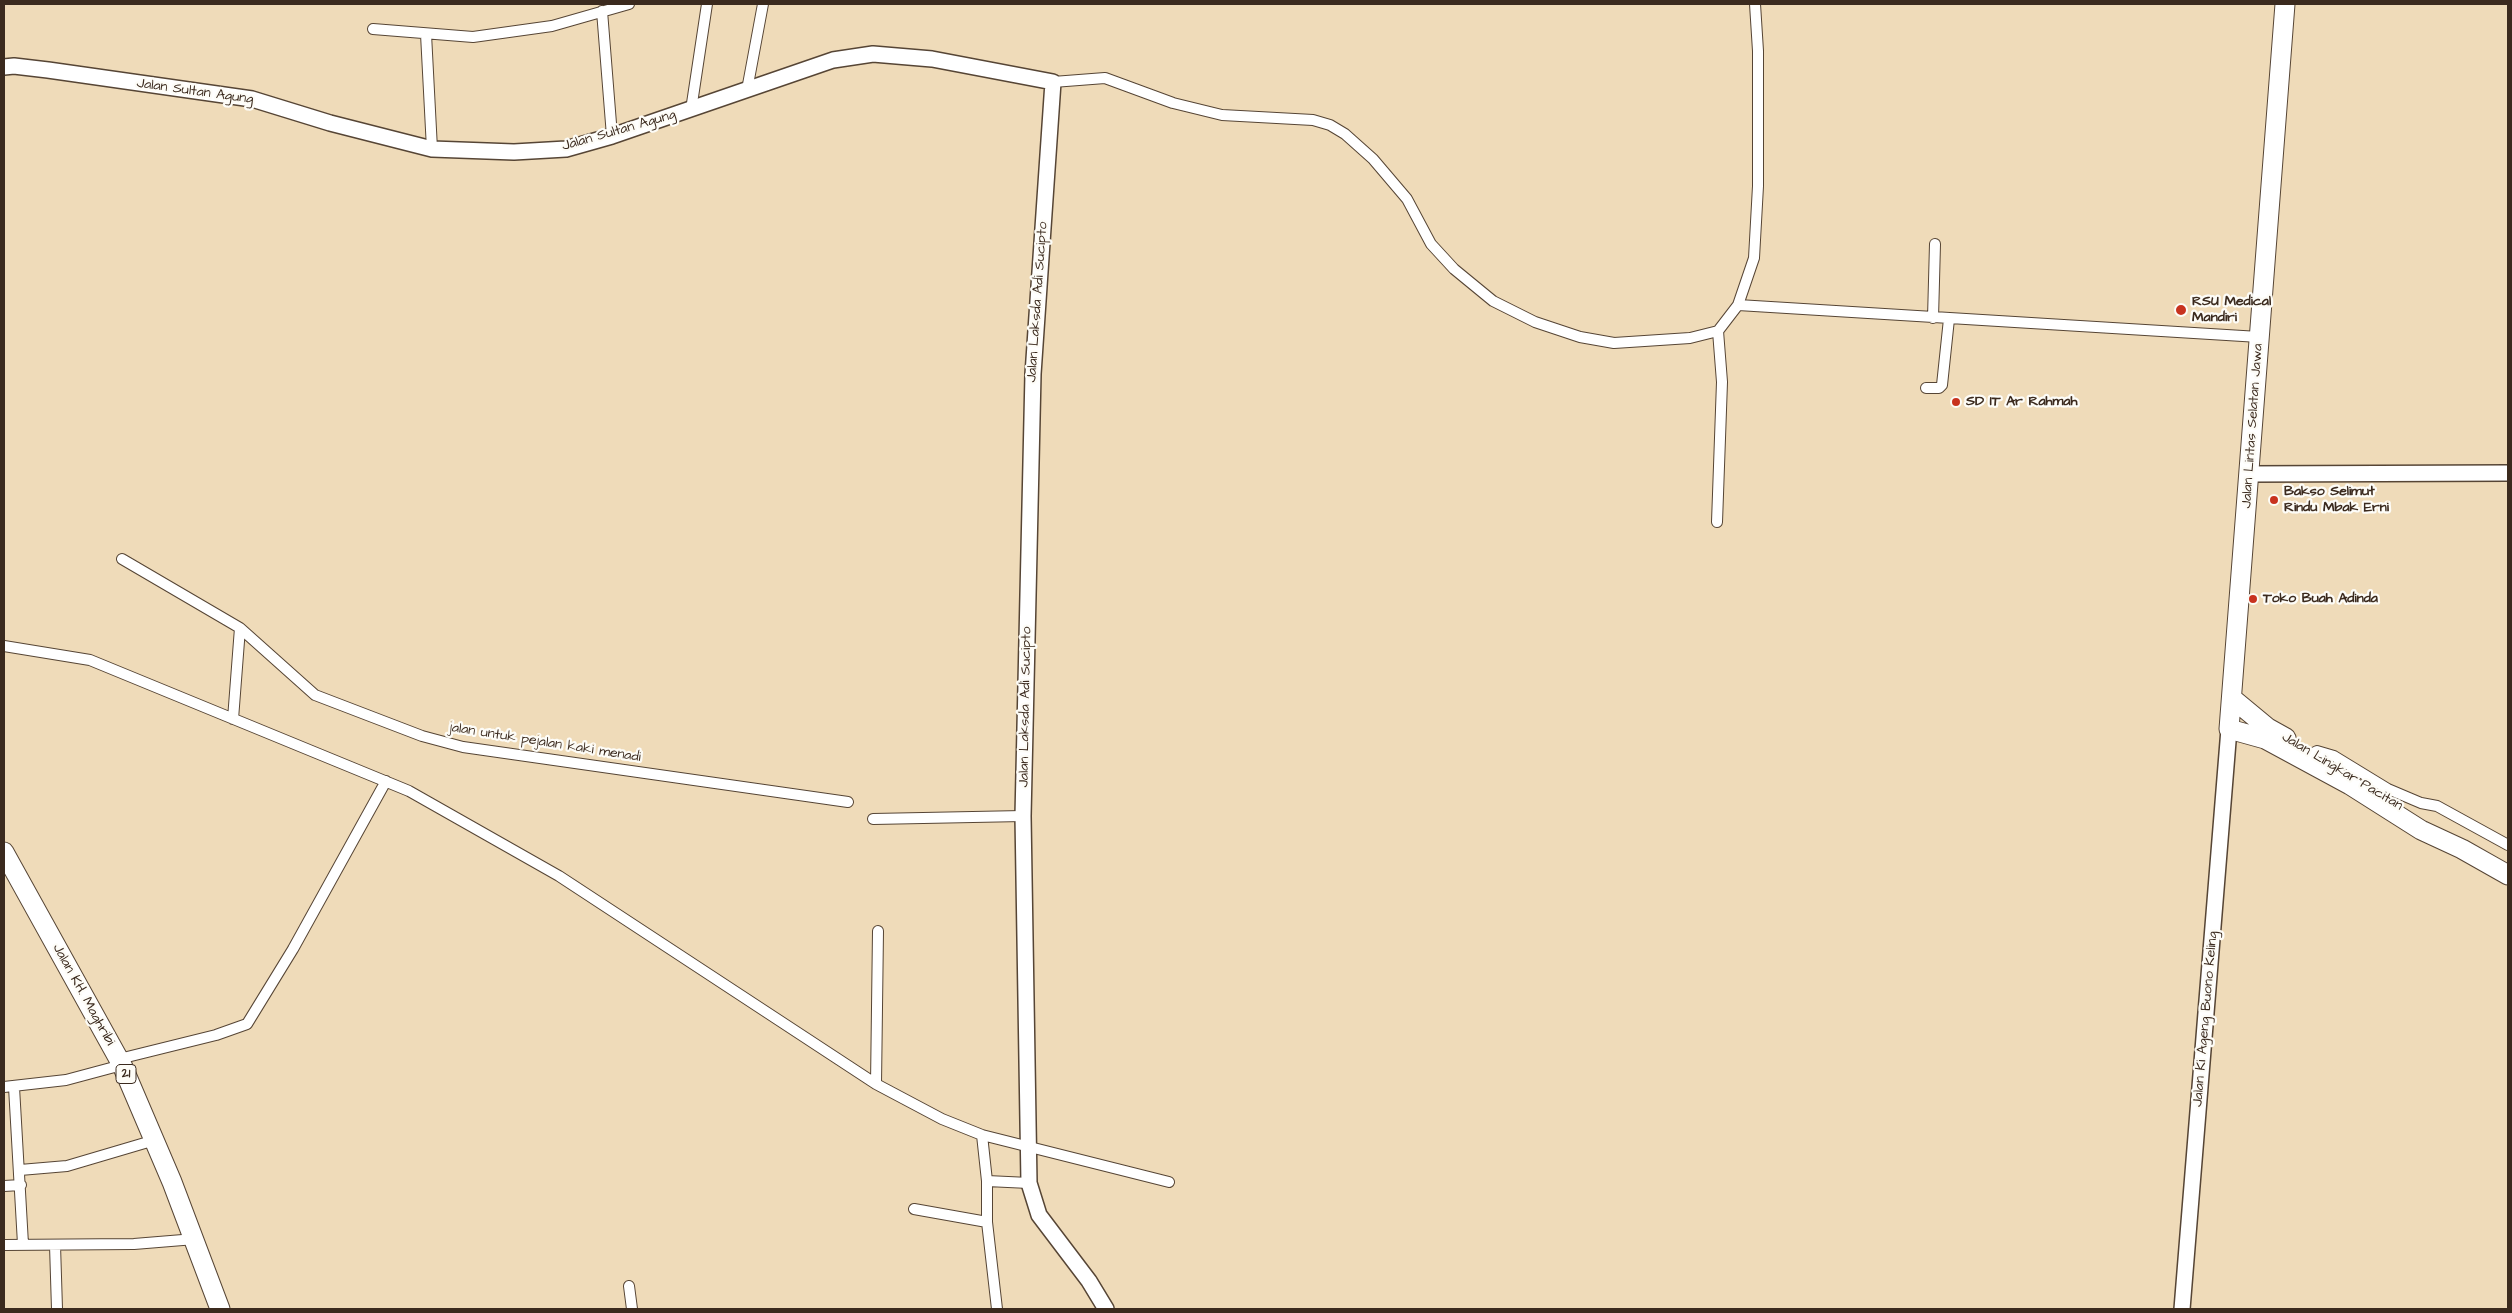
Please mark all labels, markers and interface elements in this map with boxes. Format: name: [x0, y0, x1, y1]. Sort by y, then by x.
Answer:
street label: Jalan Sultan Agung: [136, 75, 254, 109]
street label: Jalan Sultan Agung: [560, 107, 678, 155]
street label: Jalan Laksda Adi Sucipto: [1024, 221, 1052, 383]
place label: RSU Medical Mandiri: [2192, 294, 2271, 326]
marker: RSU Medical Mandiri: [2174, 303, 2188, 317]
street label: Jalan Lintas Selatan Jawa: [2239, 343, 2267, 509]
place label: SD IT Ar Rahmah: [1966, 394, 2077, 410]
marker: SD IT Ar Rahmah: [1950, 396, 1962, 408]
place label: Bakso Selimut Rindu Mbak Erni: [2284, 484, 2389, 516]
marker: Bakso Selimut Rindu Mbak Erni: [2268, 494, 2280, 506]
place label: Toko Buah Adinda: [2263, 591, 2378, 607]
marker: Toko Buah Adinda: [2247, 593, 2259, 605]
street label: Jalan Laksda Adi Sucipto: [1016, 626, 1036, 788]
street label: jalan untuk pejalan kaki menadi: [448, 720, 642, 766]
street label: Jalan Lingkar Pacitan: [2278, 729, 2406, 815]
street label: Jalan Ki Ageng Buono Keling: [2190, 930, 2222, 1108]
street label: Jalan KH. Maghribi: [48, 941, 118, 1049]
road number: 21: [116, 1064, 136, 1084]

